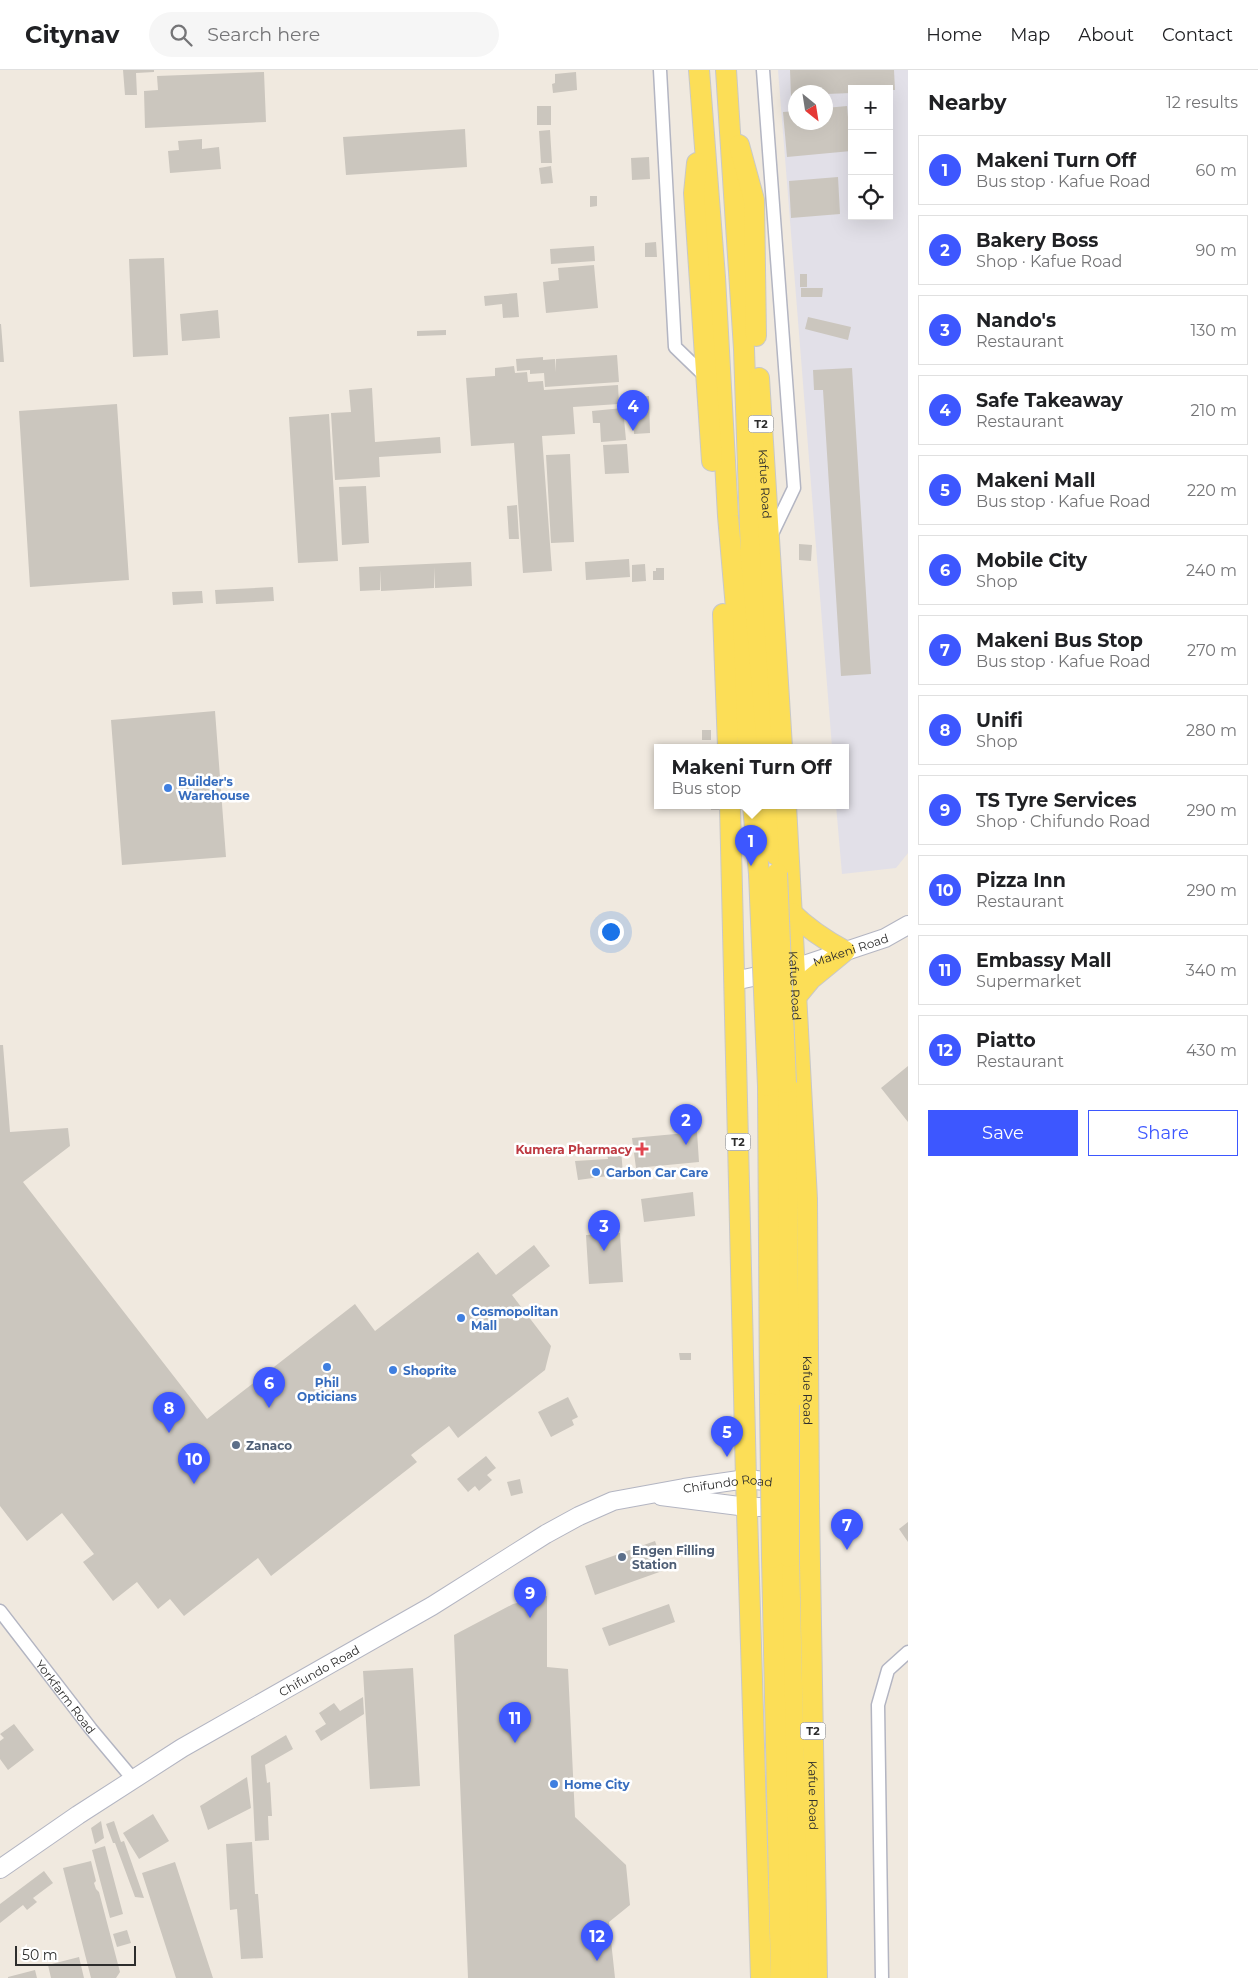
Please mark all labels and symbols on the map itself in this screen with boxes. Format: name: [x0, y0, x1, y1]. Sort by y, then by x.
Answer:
north arrow: [788, 85, 833, 130]
pin: 4: [617, 390, 649, 431]
road number: T2: [748, 416, 774, 432]
street label: Kafue Road: [756, 449, 775, 519]
place label: Builder's Warehouse: [178, 774, 250, 803]
marker: Builder's Warehouse: [162, 782, 174, 794]
pin: 1: [735, 825, 767, 866]
your location: [598, 919, 624, 945]
street label: Makeni Road: [811, 930, 890, 969]
street label: Kafue Road: [786, 951, 805, 1021]
pin: 2: [670, 1104, 702, 1145]
road number: T2: [726, 1134, 750, 1150]
place label: Kumera Pharmacy: [515, 1142, 633, 1157]
marker: Kumera Pharmacy: [636, 1143, 648, 1155]
place label: Carbon Car Care: [606, 1165, 709, 1180]
marker: Carbon Car Care: [590, 1166, 602, 1178]
pin: 3: [588, 1210, 620, 1251]
place label: Cosmopolitan Mall: [471, 1304, 558, 1333]
marker: Cosmopolitan Mall: [455, 1312, 467, 1324]
street label: Kafue Road: [801, 1356, 816, 1425]
marker: Phil Opticians: [321, 1361, 333, 1373]
place label: Shoprite: [403, 1363, 457, 1378]
marker: Shoprite: [387, 1364, 399, 1376]
pin: 6: [253, 1367, 285, 1408]
place label: Phil Opticians: [297, 1375, 358, 1404]
pin: 8: [153, 1392, 185, 1433]
pin: 5: [711, 1416, 743, 1457]
place label: Zanaco: [246, 1438, 292, 1453]
marker: Zanaco: [230, 1439, 242, 1451]
pin: 10: [178, 1443, 210, 1484]
street label: Chifundo Road: [682, 1471, 773, 1496]
pin: 7: [831, 1509, 863, 1550]
place label: Engen Filling Station: [632, 1543, 715, 1572]
marker: Engen Filling Station: [616, 1551, 628, 1563]
pin: 9: [514, 1577, 546, 1618]
street label: Chifundo Road: [276, 1641, 362, 1699]
street label: Yorkfarm Road: [33, 1657, 99, 1737]
pin: 11: [499, 1702, 531, 1743]
road number: T2: [800, 1722, 826, 1740]
street label: Kafue Road: [806, 1761, 822, 1830]
place label: Home City: [564, 1777, 630, 1792]
marker: Home City: [548, 1778, 560, 1790]
pin: 12: [581, 1920, 613, 1961]
scale bar: [15, 1943, 136, 1966]

